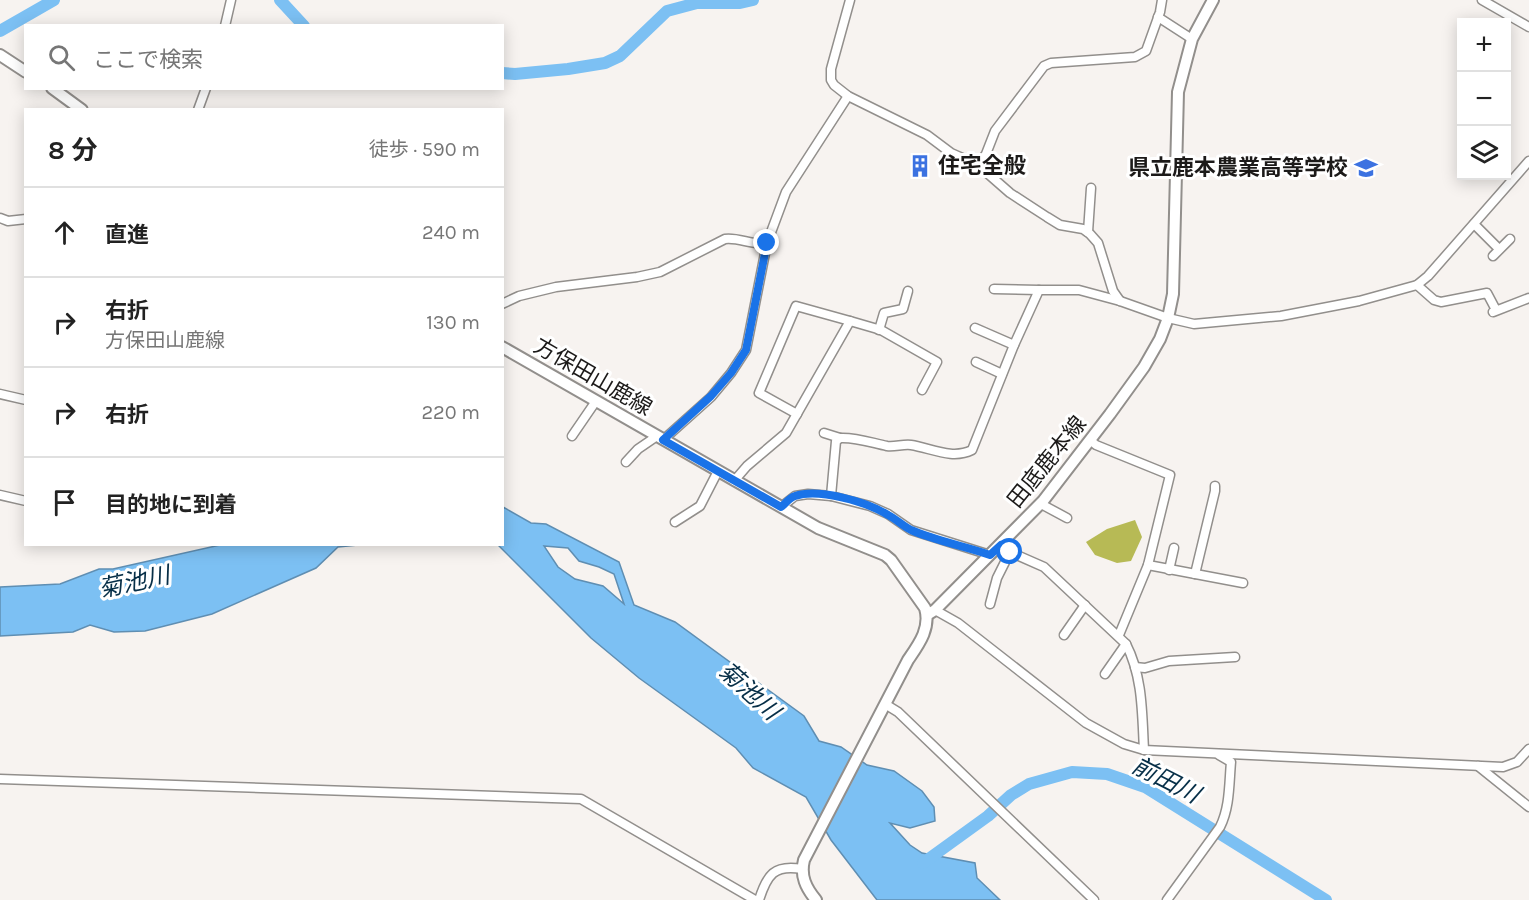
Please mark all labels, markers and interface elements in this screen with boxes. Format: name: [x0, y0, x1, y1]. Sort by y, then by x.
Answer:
map controls: [1457, 18, 1511, 180]
button: +: [1457, 18, 1511, 72]
search box: [24, 24, 504, 90]
icon: search: [45, 41, 78, 74]
text: ここで検索: [93, 47, 203, 73]
button: −: [1457, 72, 1511, 126]
button: layers: [1457, 126, 1511, 180]
text: 8 分: [48, 135, 97, 166]
text: 徒歩 · 590 m: [369, 138, 480, 161]
building icon: 住宅全般: [907, 153, 933, 179]
place label: 住宅全般: [938, 153, 1026, 179]
place label: 県立鹿本農業高等学校: [1128, 155, 1348, 181]
school or university icon: 県立鹿本農業高等学校: [1353, 155, 1379, 181]
icon: ahead: [48, 216, 81, 249]
text: 240 m: [422, 221, 480, 244]
text: 直進: [105, 222, 149, 248]
route end: [753, 229, 779, 255]
text: 右折: [105, 298, 149, 324]
icon: right: [48, 306, 81, 339]
text: 130 m: [426, 311, 480, 334]
text: 方保田山鹿線: [105, 329, 225, 352]
street label: 方保田山鹿線: [529, 333, 657, 421]
icon: right: [48, 396, 81, 429]
text: 220 m: [421, 401, 480, 424]
text: 右折: [105, 402, 149, 428]
street label: 田底鹿本線: [1002, 411, 1092, 513]
icon: arrive: [48, 486, 81, 519]
text: 目的地に到着: [105, 492, 237, 518]
route start: [996, 538, 1022, 564]
water label: 菊池川: [96, 560, 175, 603]
water label: 菊池川: [713, 657, 787, 728]
water label: 前田川: [1128, 751, 1207, 810]

